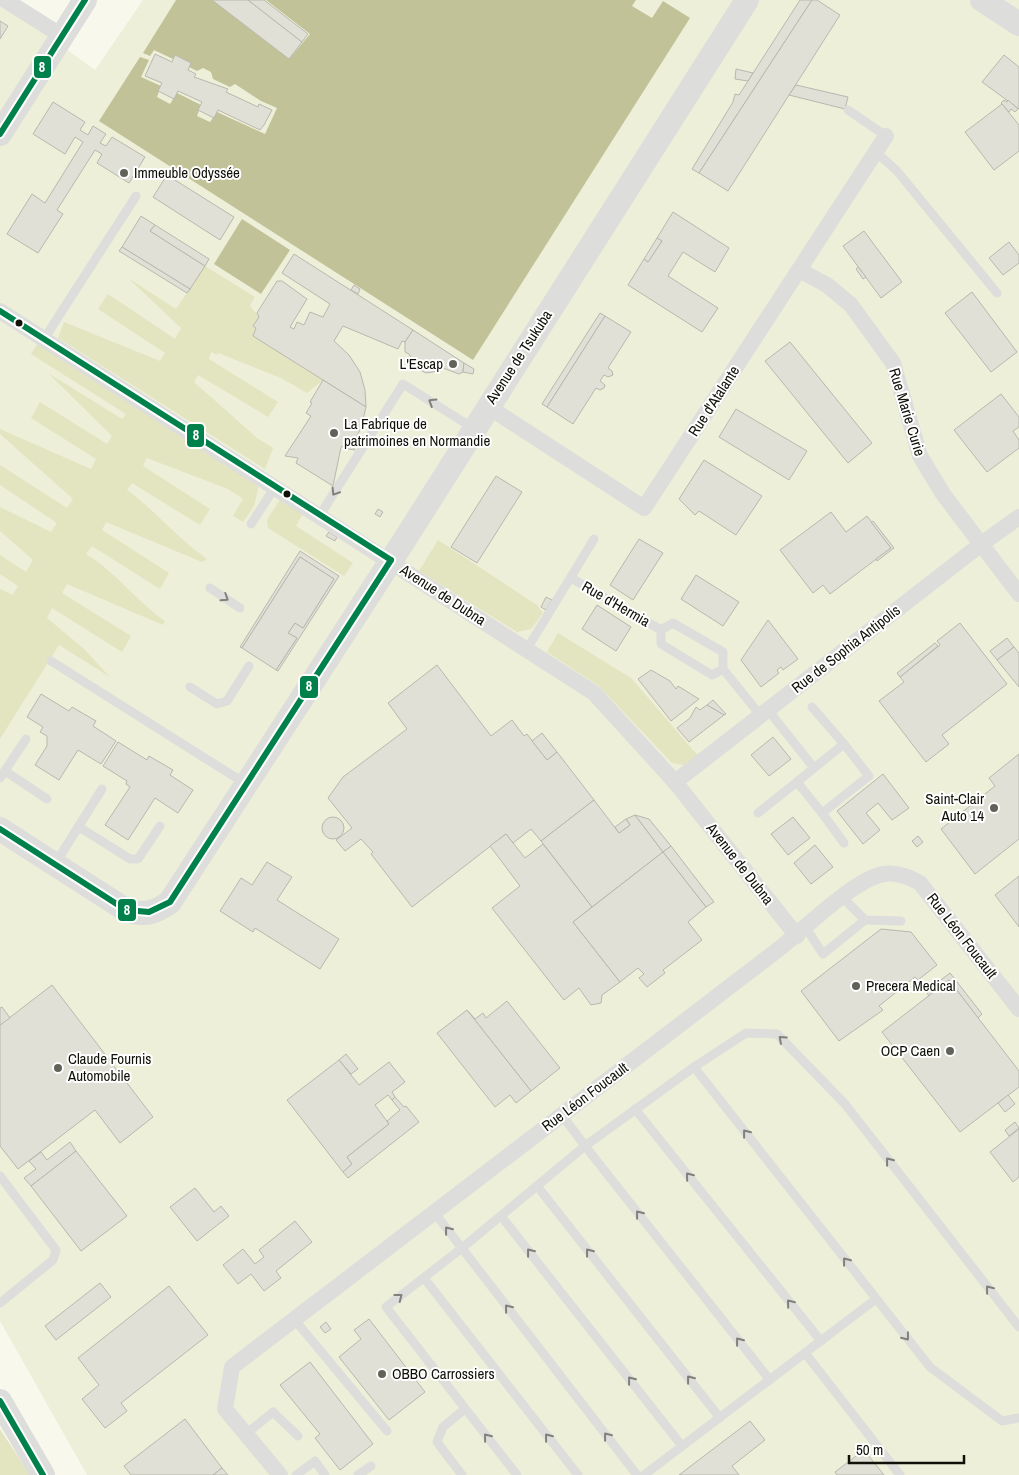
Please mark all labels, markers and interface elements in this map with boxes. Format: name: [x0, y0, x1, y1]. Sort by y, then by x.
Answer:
line badge: 8: [33, 55, 52, 79]
text: 8: [39, 58, 45, 76]
place label: Immeuble Odyssée: [134, 162, 240, 183]
marker: Immeuble Odyssée: [118, 167, 130, 179]
street label: Avenue de Tsukuba: [480, 306, 557, 409]
unlabelled marker: [14, 318, 24, 328]
place label: L'Escap: [400, 353, 443, 374]
marker: L'Escap: [447, 358, 459, 370]
street label: Rue d'Atalante: [683, 361, 744, 440]
street label: Rue Marie Curie: [884, 365, 931, 459]
one-way arrow: [429, 399, 438, 409]
place label: La Fabrique de patrimoines en Normandie: [344, 413, 490, 451]
line badge: 8: [186, 423, 205, 448]
text: 8: [193, 426, 199, 444]
marker: La Fabrique de patrimoines en Normandie: [328, 427, 340, 439]
one-way arrow: [331, 487, 341, 496]
unlabelled marker: [282, 489, 292, 499]
street label: Avenue de Dubna: [396, 558, 490, 630]
street label: Rue d'Hermia: [578, 576, 654, 632]
one-way arrow: [220, 592, 229, 602]
street label: Rue de Sophia Antipolis: [787, 599, 904, 698]
line badge: 8: [299, 675, 319, 699]
text: 8: [306, 677, 312, 695]
place label: Saint-Clair Auto 14: [925, 788, 984, 826]
marker: Saint-Clair Auto 14: [988, 802, 1000, 814]
street label: Avenue de Dubna: [701, 818, 779, 909]
street label: Rue Léon Foucault: [922, 889, 1003, 983]
line badge: 8: [117, 898, 137, 922]
text: 8: [124, 901, 130, 919]
place label: Precera Medical: [866, 975, 956, 996]
marker: Precera Medical: [850, 980, 862, 992]
one-way arrow: [778, 1036, 787, 1045]
place label: OCP Caen: [881, 1040, 940, 1061]
marker: OCP Caen: [944, 1045, 956, 1057]
place label: Claude Fournis Automobile: [67, 1048, 152, 1086]
street label: Rue Léon Foucault: [537, 1057, 633, 1136]
marker: Claude Fournis Automobile: [52, 1062, 64, 1074]
one-way arrow: [743, 1130, 751, 1139]
one-way arrow: [886, 1157, 895, 1167]
one-way arrow: [686, 1173, 694, 1182]
one-way arrow: [636, 1210, 645, 1219]
one-way arrow: [445, 1226, 454, 1236]
one-way arrow: [527, 1248, 536, 1258]
one-way arrow: [586, 1249, 594, 1258]
one-way arrow: [843, 1257, 852, 1266]
one-way arrow: [986, 1285, 995, 1295]
one-way arrow: [393, 1295, 402, 1303]
one-way arrow: [788, 1300, 796, 1309]
one-way arrow: [505, 1305, 513, 1314]
one-way arrow: [901, 1331, 909, 1340]
one-way arrow: [737, 1338, 745, 1347]
place label: OBBO Carrossiers: [392, 1363, 495, 1384]
marker: OBBO Carrossiers: [376, 1368, 388, 1380]
one-way arrow: [687, 1376, 695, 1385]
one-way arrow: [628, 1377, 636, 1386]
scale bar: [849, 1432, 964, 1464]
one-way arrow: [483, 1433, 492, 1442]
one-way arrow: [545, 1433, 554, 1443]
one-way arrow: [604, 1433, 613, 1442]
text: 50 m: [856, 1439, 883, 1460]

